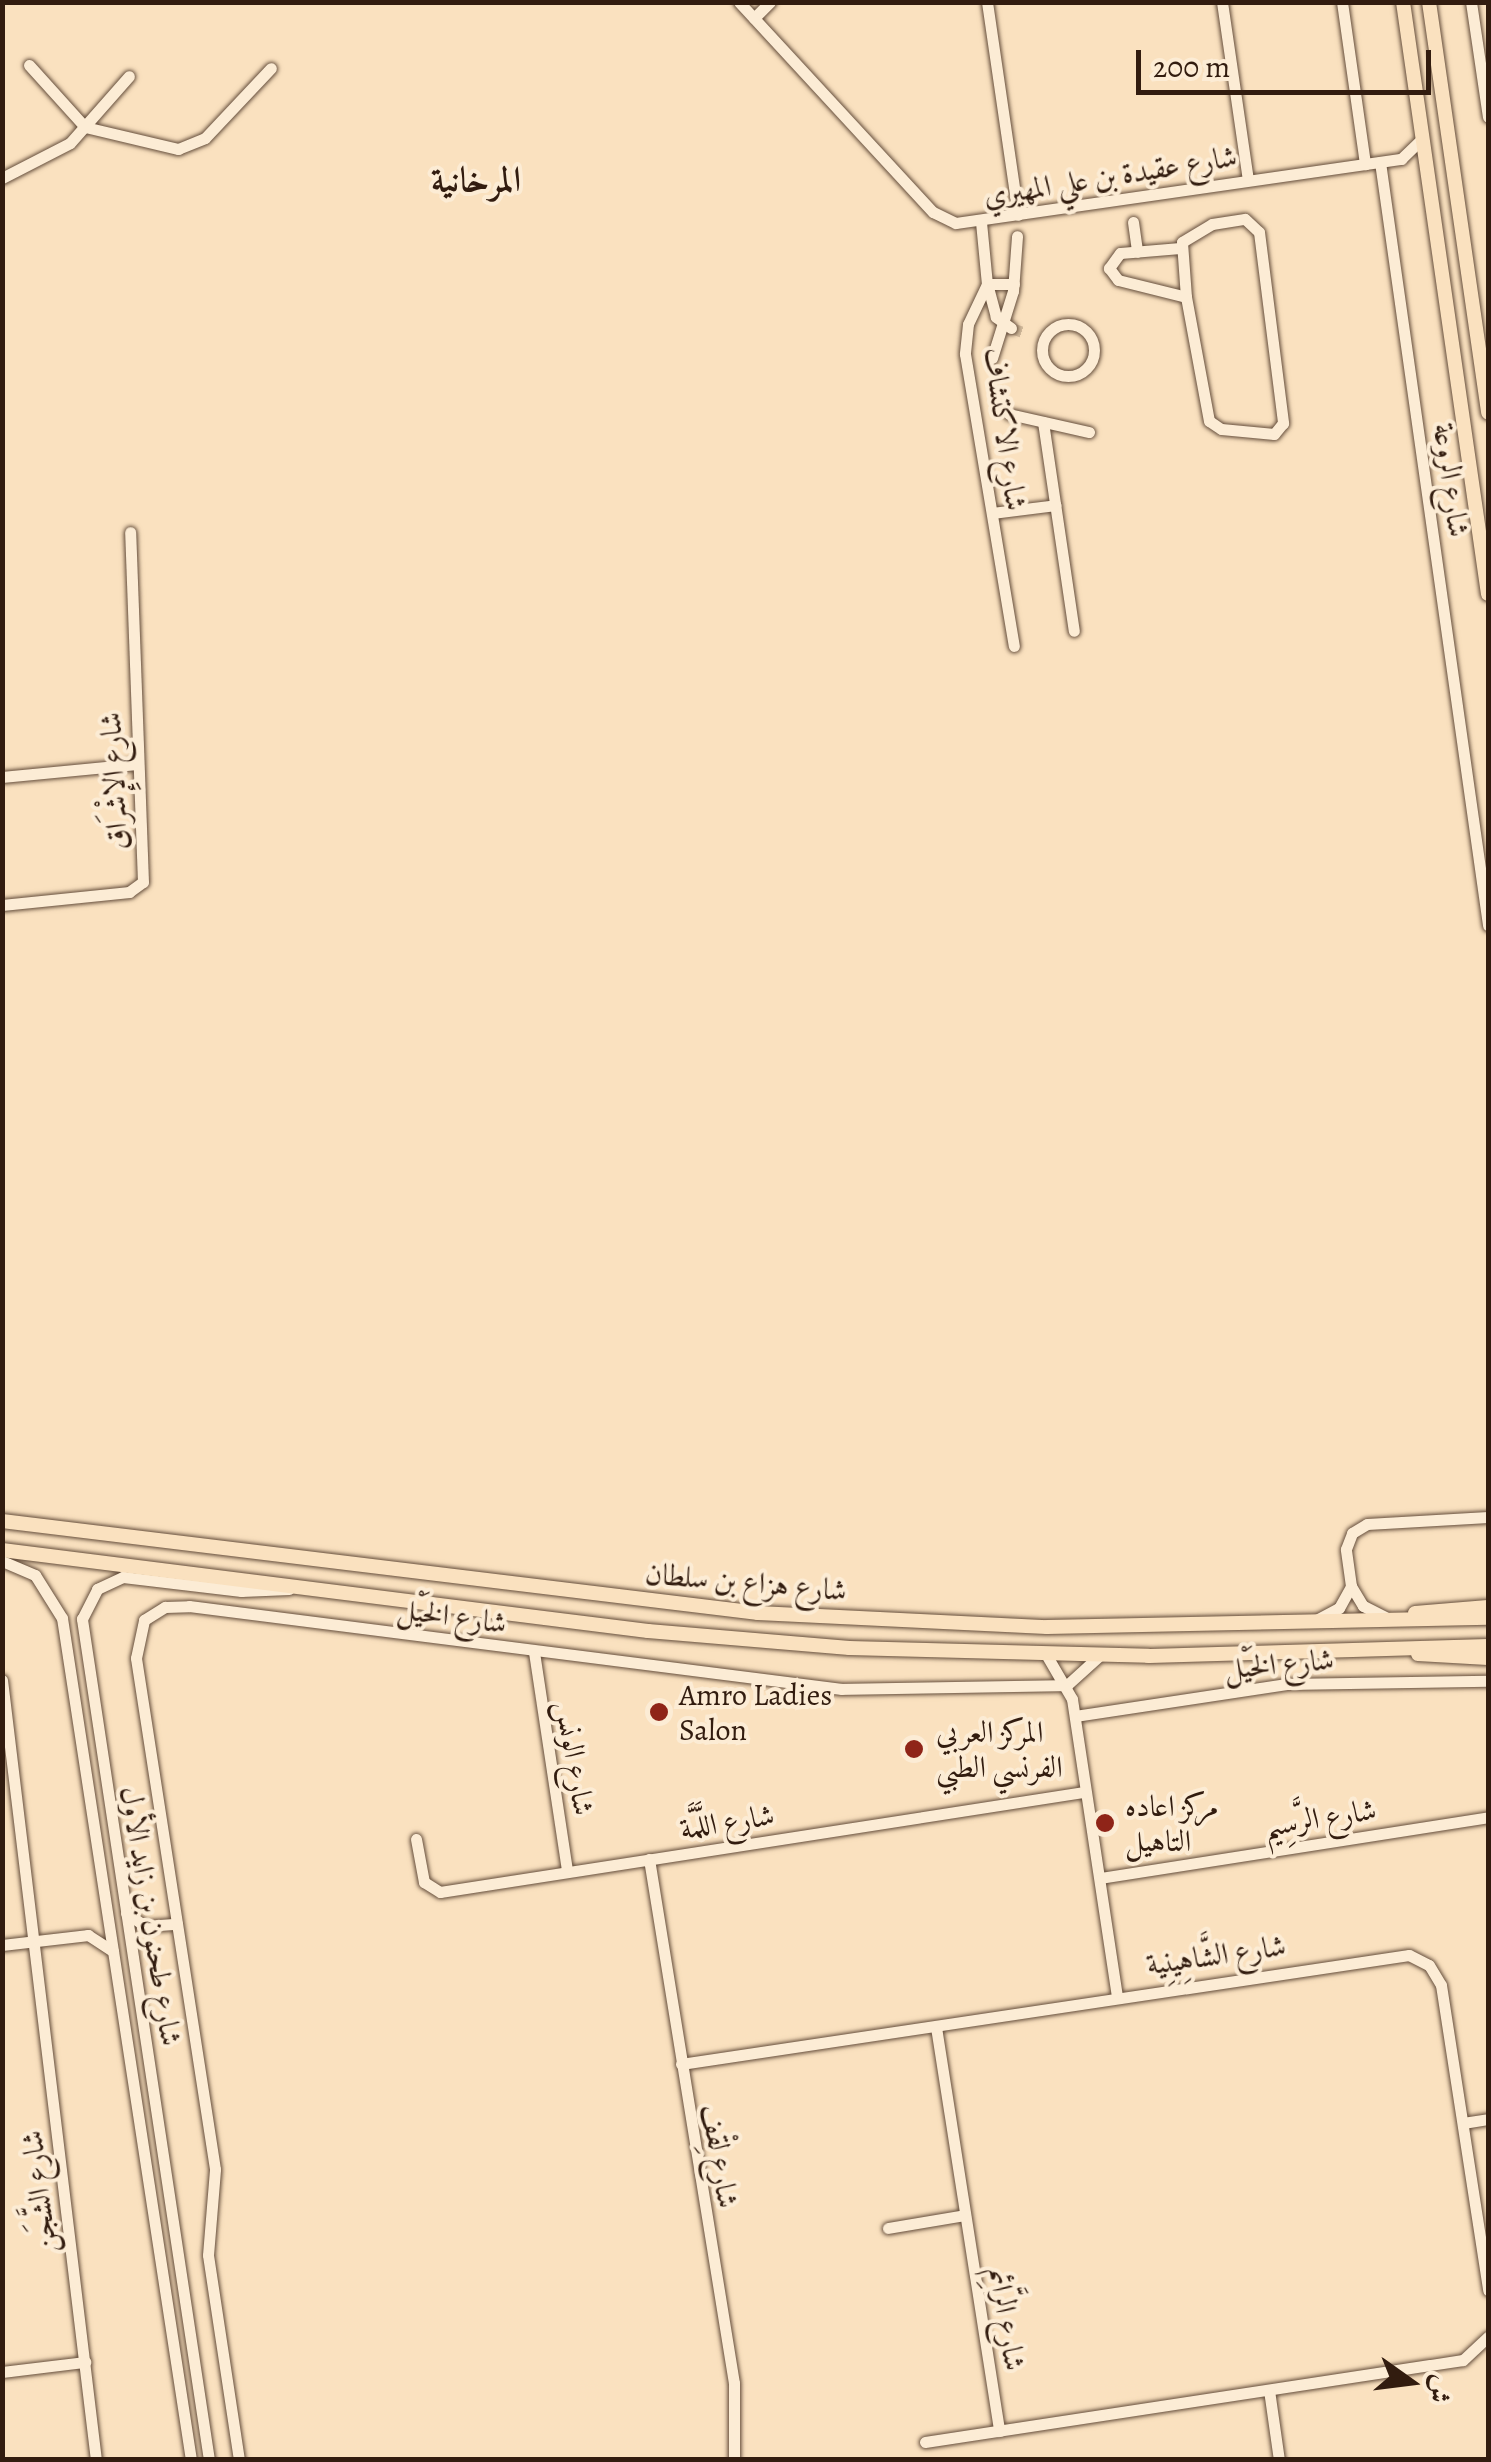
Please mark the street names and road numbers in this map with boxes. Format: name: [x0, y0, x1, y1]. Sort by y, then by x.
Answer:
street label: شارع عقيدة بن علي المهيري: [981, 138, 1239, 214]
street label: شارع الاكتشاف: [976, 345, 1034, 513]
street label: شارع الروعة: [1425, 421, 1477, 539]
street label: شارع الإِشْرَاق: [92, 711, 136, 851]
street label: شارع هزاع بن سلطان: [644, 1555, 848, 1609]
street label: شارع الخَيْل: [395, 1591, 509, 1641]
street label: شارع الخَيْل: [1223, 1641, 1335, 1687]
street label: شارع الونس: [548, 1698, 602, 1818]
street label: شارع طحنون بن زايد الأول: [113, 1784, 189, 2048]
street label: شارع الرَّسِيم: [1261, 1791, 1379, 1845]
street label: شارع اللَّمَّة: [677, 1797, 777, 1847]
street label: شارع الشَّاهِينِية: [1144, 1927, 1288, 1983]
street label: شارع لِقْف: [694, 2101, 746, 2211]
street label: شارع الشَّجَن: [14, 2128, 64, 2256]
street label: شارع الرَّائِم: [981, 2265, 1033, 2373]

